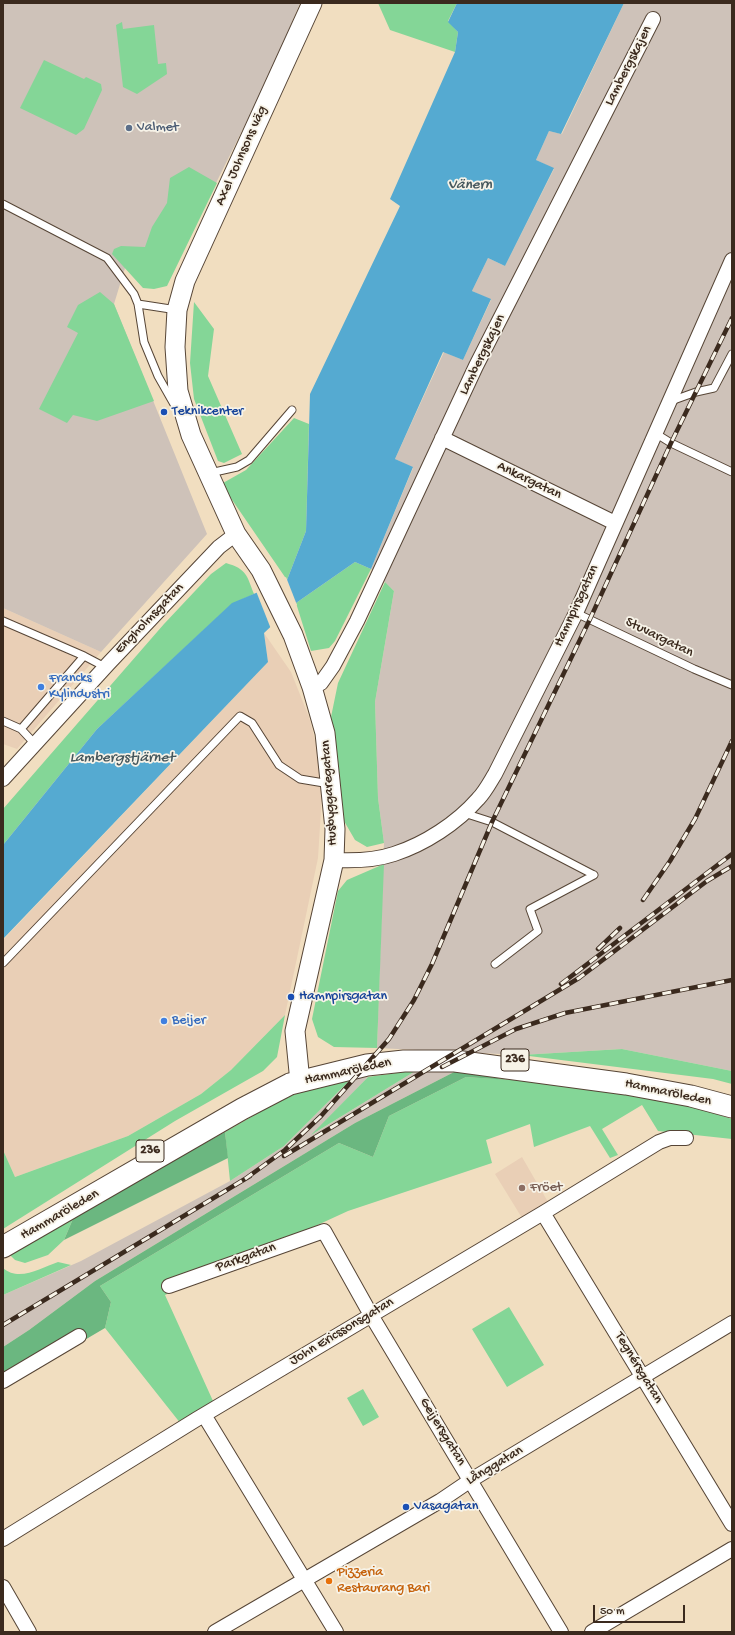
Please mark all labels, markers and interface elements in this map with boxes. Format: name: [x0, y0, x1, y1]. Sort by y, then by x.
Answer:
street label: Lambergskajen: [602, 23, 656, 109]
street label: Axel Johnsons väg: [212, 103, 272, 209]
place label: Valmet: [137, 120, 179, 136]
marker: Valmet: [124, 123, 134, 133]
water label: Vänern: [448, 177, 492, 195]
street label: Lambergskajen: [456, 312, 510, 398]
place label: Teknikcenter: [172, 404, 243, 420]
marker: Teknikcenter: [159, 407, 169, 417]
street label: Ankargatan: [494, 458, 564, 504]
street label: Hamnpirsgatan: [551, 562, 603, 650]
street label: Engholmsgatan: [112, 580, 188, 658]
street label: Stuvargatan: [622, 614, 696, 662]
place label: Francks Kylindustri: [49, 671, 110, 704]
marker: Francks Kylindustri: [36, 682, 46, 692]
street label: Husbyggaregatan: [318, 740, 342, 846]
water label: Lambergstjärnet: [70, 750, 174, 768]
place label: Hamnpirsgatan: [299, 989, 387, 1005]
marker: Hamnpirsgatan: [286, 992, 296, 1002]
place label: Beijer: [172, 1013, 206, 1029]
marker: Beijer: [159, 1016, 169, 1026]
road number: 236: [501, 1049, 529, 1071]
street label: Hammaröleden: [303, 1055, 393, 1089]
street label: Hammaröleden: [623, 1076, 713, 1110]
road number: 236: [136, 1140, 164, 1162]
place label: Fröet: [530, 1180, 562, 1196]
marker: Fröet: [517, 1183, 527, 1193]
street label: Hammaröleden: [18, 1186, 102, 1244]
street label: Parkgatan: [214, 1239, 278, 1277]
street label: John Ericssonsgatan: [287, 1294, 397, 1370]
street label: Tegnérsgatan: [610, 1329, 666, 1407]
street label: Geijersgatan: [415, 1395, 469, 1469]
street label: Långgatan: [464, 1442, 526, 1490]
place label: Vasagatan: [414, 1499, 478, 1515]
marker: Vasagatan: [401, 1502, 411, 1512]
place label: Pizzeria Restaurang Bari: [337, 1565, 430, 1598]
marker: Pizzeria Restaurang Bari: [324, 1576, 334, 1586]
scale bar: [595, 1597, 687, 1623]
text: 50 m: [600, 1605, 625, 1619]

